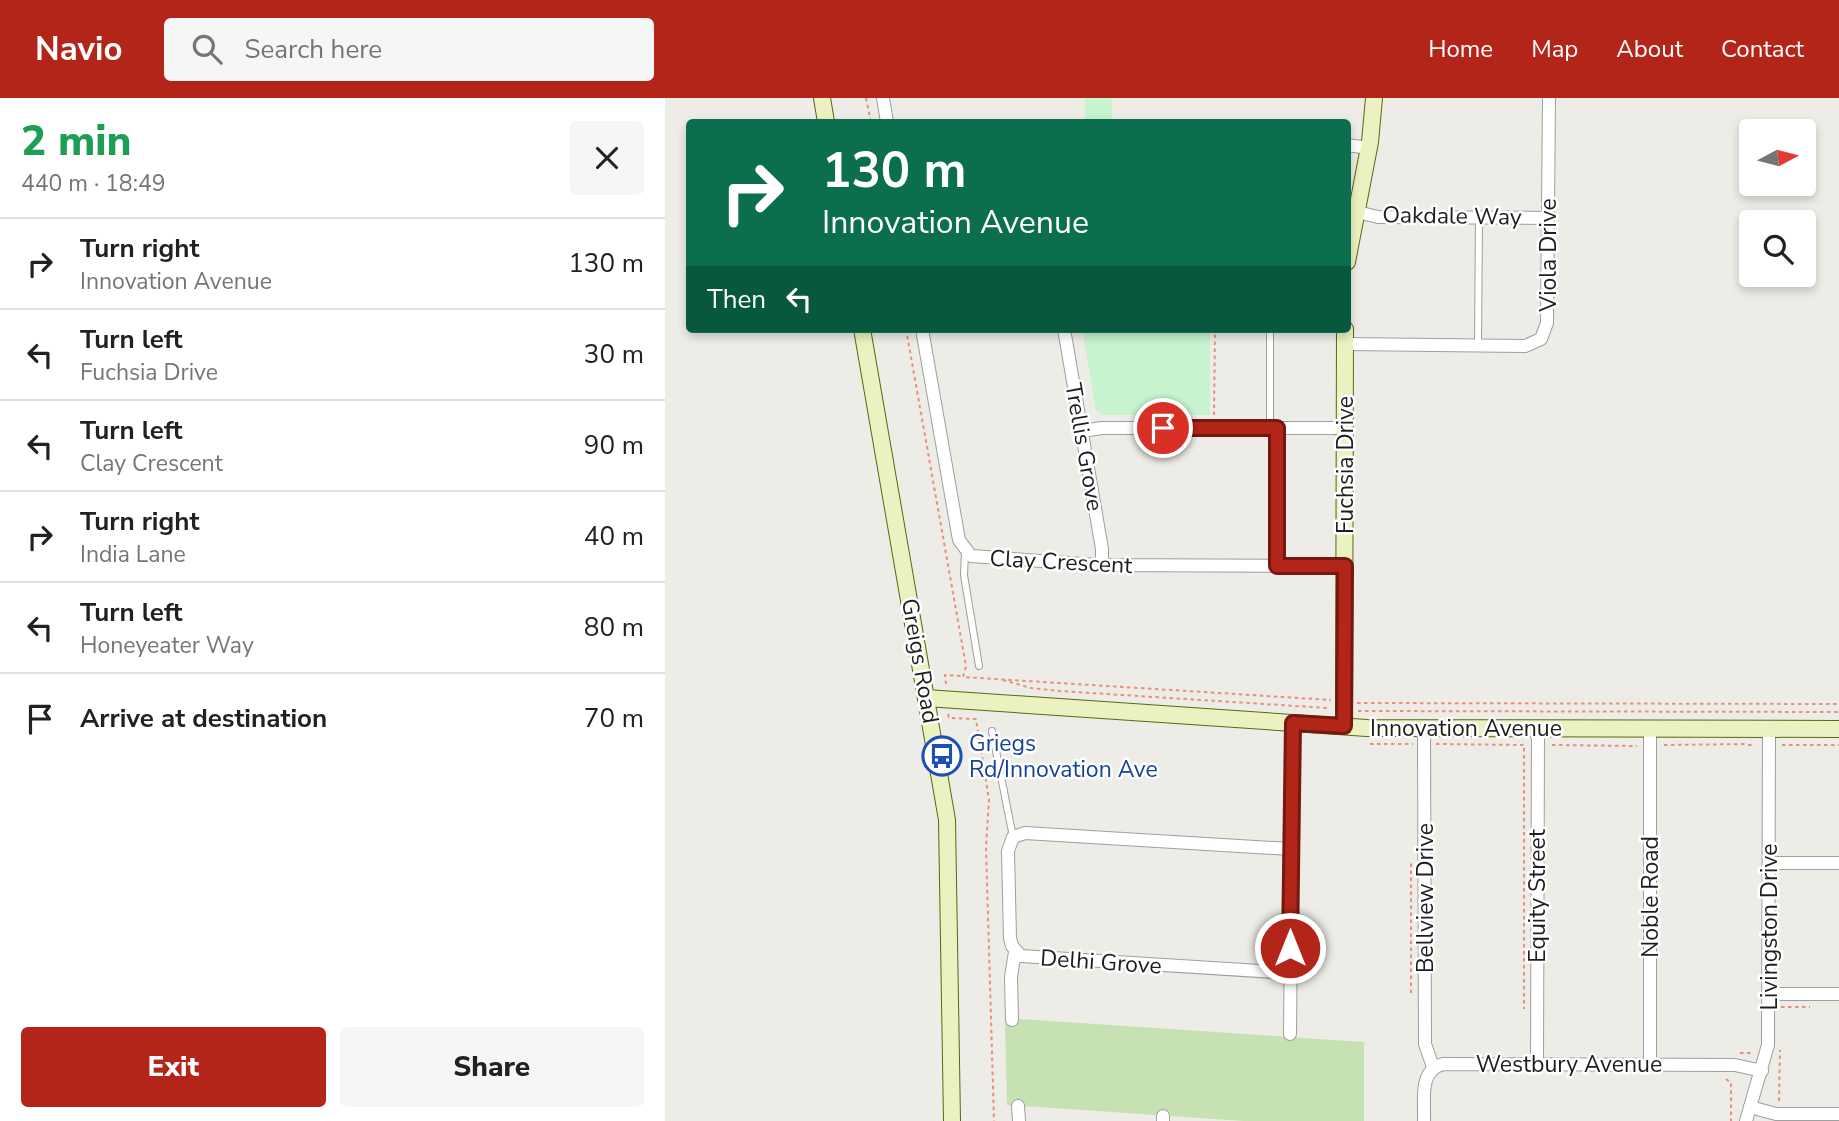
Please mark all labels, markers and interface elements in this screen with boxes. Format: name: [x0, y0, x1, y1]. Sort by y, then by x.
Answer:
search box: [164, 18, 654, 81]
text: Navio: [35, 27, 122, 72]
icon: search: [188, 30, 226, 68]
text: Search here: [244, 32, 382, 67]
text: Home: [1428, 33, 1493, 65]
text: Map: [1531, 33, 1578, 65]
text: About: [1616, 33, 1683, 65]
text: Contact: [1721, 33, 1804, 65]
text: 2 min: [21, 113, 131, 170]
north arrow: [1739, 119, 1817, 196]
map controls: [1739, 119, 1816, 287]
button: close: [570, 121, 644, 195]
text: 130 m: [822, 137, 966, 204]
icon: right: [707, 147, 798, 238]
text: 440 m · 18:49: [21, 168, 166, 199]
street label: Viola Drive: [1533, 198, 1564, 313]
street label: Oakdale Way: [1382, 199, 1522, 233]
text: Innovation Avenue: [822, 201, 1089, 244]
button: search: [1739, 210, 1816, 287]
text: Turn right: [80, 231, 199, 266]
icon: right: [21, 245, 59, 283]
text: 130 m: [568, 246, 644, 281]
text: Innovation Avenue: [80, 266, 272, 297]
icon: left: [780, 280, 818, 318]
text: Then: [707, 282, 766, 317]
text: Turn left: [80, 322, 183, 357]
icon: left: [21, 336, 59, 374]
text: 30 m: [584, 337, 644, 372]
text: Fuchsia Drive: [80, 357, 218, 388]
street label: Trellis Grove: [1057, 380, 1111, 514]
street label: Fuchsia Drive: [1330, 396, 1361, 534]
pin: [1133, 398, 1193, 458]
icon: arrive: [1144, 409, 1182, 447]
text: Turn left: [80, 413, 183, 448]
icon: left: [21, 427, 59, 465]
text: 90 m: [584, 428, 644, 463]
text: Clay Crescent: [80, 448, 223, 479]
text: Turn right: [80, 504, 199, 539]
icon: right: [21, 518, 59, 556]
text: 40 m: [584, 519, 644, 554]
text: India Lane: [80, 539, 186, 570]
street label: Clay Crescent: [989, 543, 1134, 581]
text: Turn left: [80, 595, 183, 630]
street label: Greigs Road: [894, 596, 946, 726]
icon: left: [21, 609, 59, 647]
text: 80 m: [584, 610, 644, 645]
text: Honeyeater Way: [80, 630, 254, 661]
icon: arrive: [21, 700, 59, 738]
text: Arrive at destination: [80, 701, 327, 736]
text: 70 m: [584, 701, 644, 736]
street label: Innovation Avenue: [1370, 713, 1562, 744]
place label: Griegs Rd/Innovation Ave: [969, 728, 1158, 785]
bus stop icon: Griegs Rd/Innovation Ave: [921, 735, 963, 777]
street label: Bellview Drive: [1410, 823, 1441, 973]
street label: Equity Street: [1522, 828, 1553, 963]
street label: Noble Road: [1635, 836, 1666, 958]
street label: Livingston Drive: [1754, 844, 1785, 1010]
position arrow: [1253, 911, 1327, 985]
street label: Delhi Grove: [1039, 942, 1163, 982]
button: Exit: [21, 1027, 326, 1107]
button: Share: [340, 1027, 644, 1107]
street label: Westbury Avenue: [1476, 1049, 1662, 1080]

